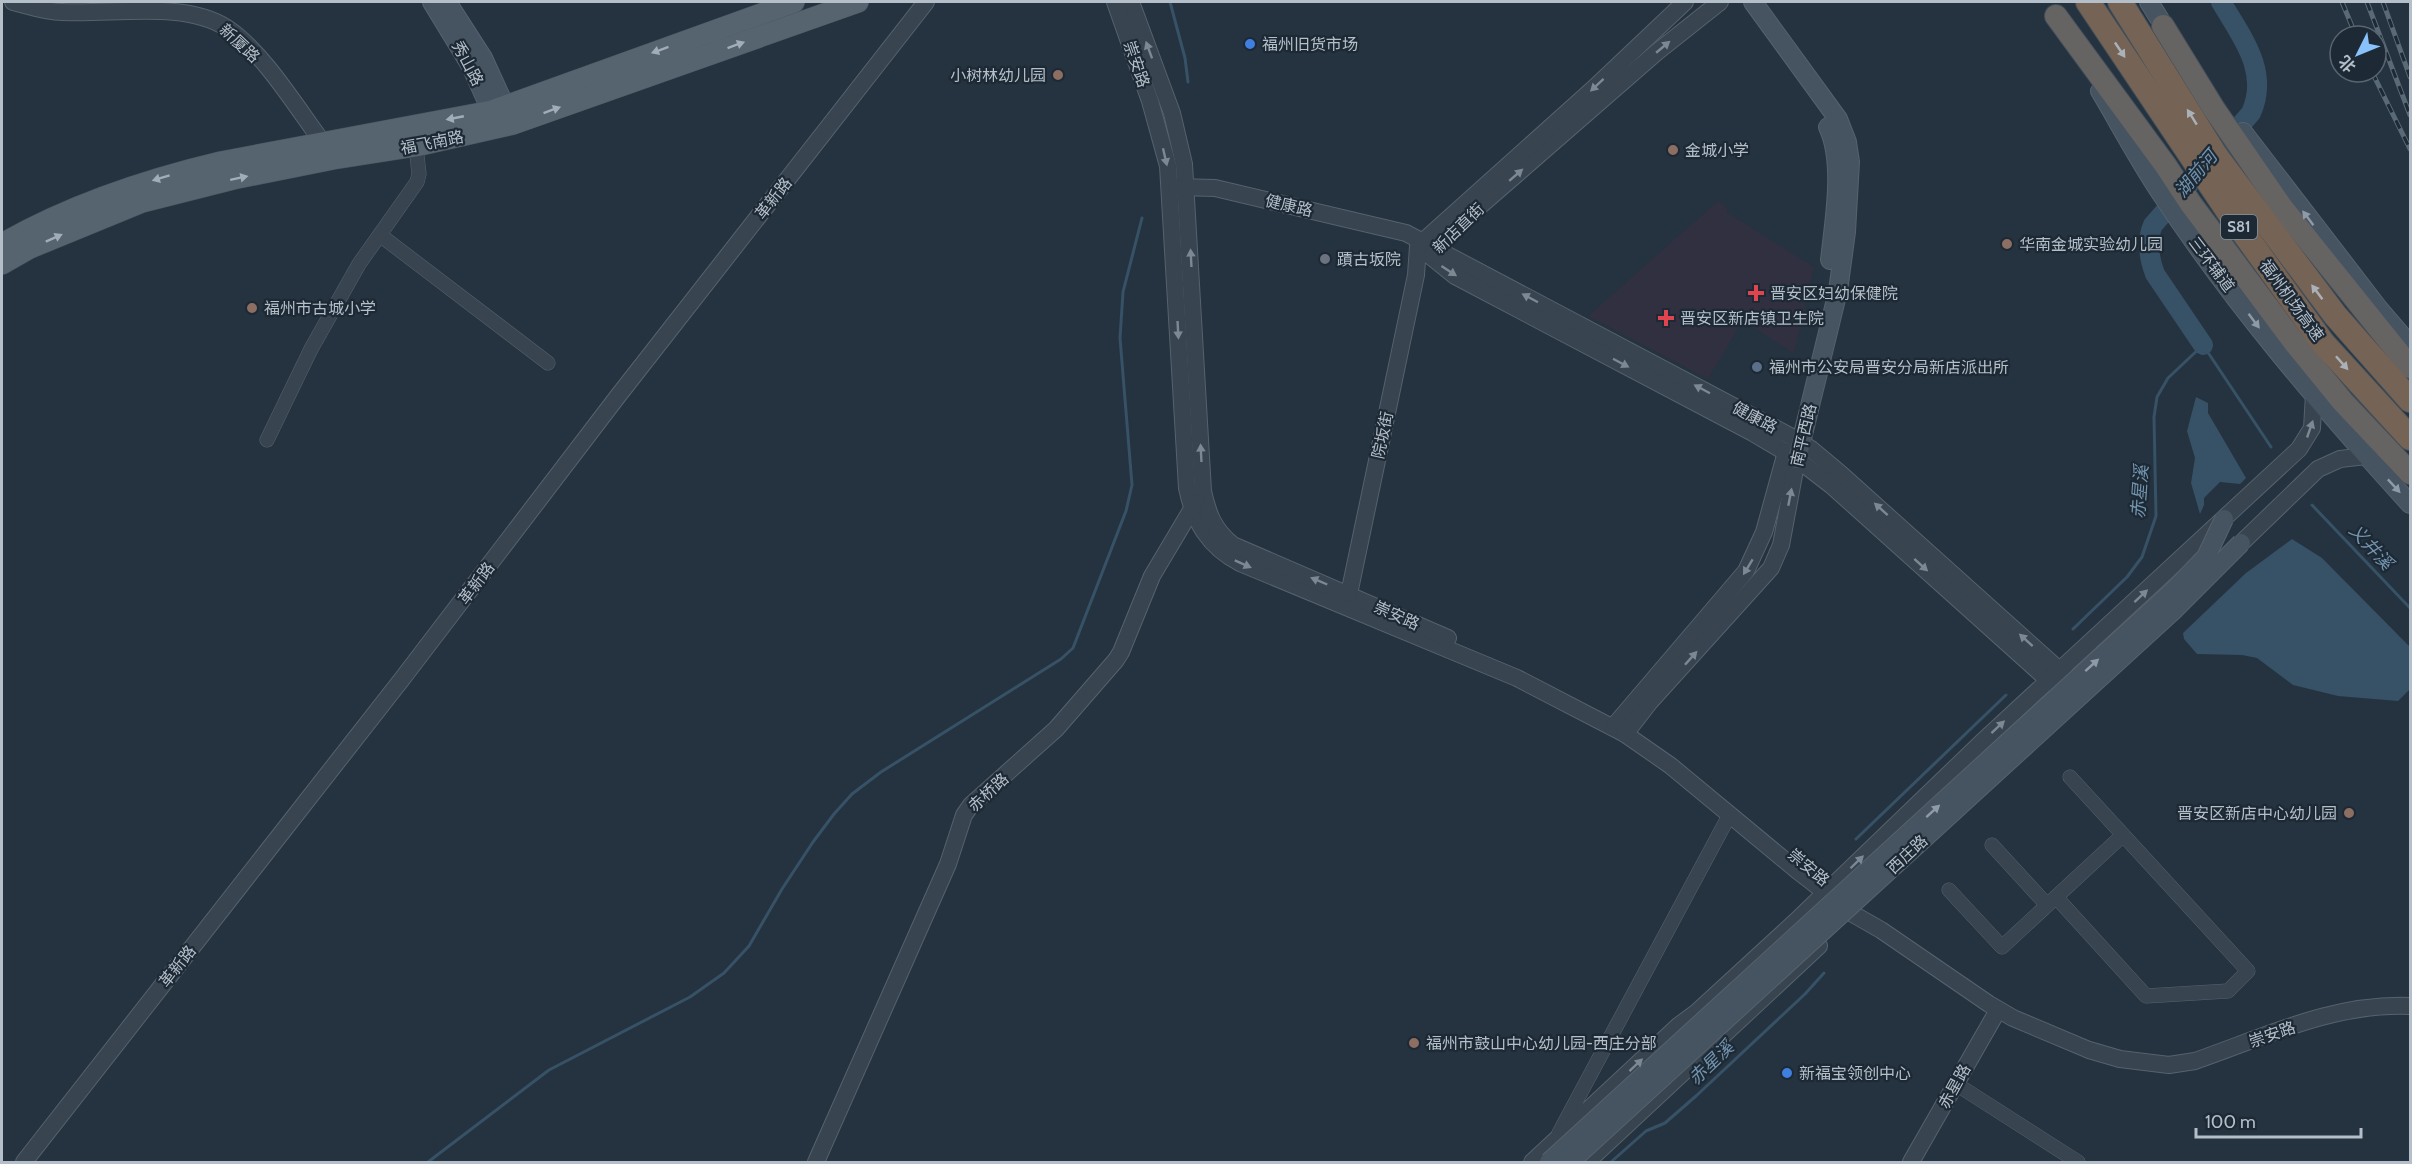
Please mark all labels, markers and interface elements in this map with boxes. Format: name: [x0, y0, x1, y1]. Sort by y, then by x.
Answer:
street label: 新厦路: [216, 20, 264, 67]
north arrow: [2328, 24, 2388, 84]
place label: 福州旧货市场: [1262, 35, 1358, 54]
marker: 福州旧货市场: [1243, 37, 1257, 51]
street label: 秀山路: [448, 38, 487, 89]
street label: 崇安路: [1120, 38, 1153, 90]
one-way arrow: [727, 40, 745, 50]
one-way arrow: [1144, 41, 1153, 59]
one-way arrow: [1655, 41, 1670, 54]
one-way arrow: [2114, 42, 2126, 58]
one-way arrow: [651, 46, 669, 56]
text: 北: [2335, 52, 2360, 76]
place label: 小树林幼儿园: [950, 66, 1046, 85]
marker: 小树林幼儿园: [1051, 68, 1065, 82]
one-way arrow: [1590, 78, 1605, 91]
one-way arrow: [543, 105, 561, 115]
one-way arrow: [2186, 109, 2197, 125]
one-way arrow: [445, 114, 464, 123]
street label: 福飞南路: [399, 127, 465, 158]
place label: 金城小学: [1685, 141, 1749, 160]
marker: 金城小学: [1666, 143, 1680, 157]
water label: 湖前河: [2170, 144, 2224, 202]
one-way arrow: [1161, 147, 1171, 166]
one-way arrow: [1508, 169, 1523, 182]
one-way arrow: [229, 173, 248, 182]
one-way arrow: [152, 174, 170, 183]
street label: 革新路: [751, 174, 796, 223]
street label: 健康路: [1263, 191, 1314, 220]
street label: 新店直街: [1429, 199, 1488, 257]
one-way arrow: [2302, 210, 2314, 226]
road number: S81: [2221, 215, 2257, 239]
one-way arrow: [45, 233, 63, 243]
street label: 三环辅道: [2185, 233, 2238, 296]
place label: 华南金城实验幼儿园: [2019, 235, 2163, 254]
marker: 华南金城实验幼儿园: [2000, 237, 2014, 251]
one-way arrow: [1187, 249, 1196, 268]
place label: 蹟古坂院: [1337, 250, 1401, 269]
marker: 蹟古坂院: [1318, 252, 1332, 266]
street label: 福州机场高速: [2256, 256, 2327, 345]
one-way arrow: [1441, 266, 1457, 277]
marker: 晋安区妇幼保健院: [1747, 284, 1765, 302]
place label: 晋安区妇幼保健院: [1770, 284, 1898, 303]
one-way arrow: [2311, 284, 2324, 300]
one-way arrow: [1521, 293, 1538, 303]
place label: 福州市古城小学: [264, 299, 376, 318]
marker: 福州市古城小学: [245, 301, 259, 315]
marker: 晋安区新店镇卫生院: [1657, 309, 1675, 327]
place label: 晋安区新店镇卫生院: [1680, 309, 1824, 328]
one-way arrow: [2248, 313, 2261, 329]
one-way arrow: [1174, 320, 1183, 339]
one-way arrow: [2335, 355, 2348, 370]
one-way arrow: [1613, 358, 1630, 368]
place label: 福州市公安局晋安分局新店派出所: [1769, 358, 2009, 377]
marker: 福州市公安局晋安分局新店派出所: [1750, 360, 1764, 374]
one-way arrow: [1694, 385, 1711, 394]
street label: 健康路: [1729, 398, 1780, 437]
street label: 南平西路: [1787, 402, 1820, 468]
street label: 院坂街: [1368, 410, 1397, 461]
one-way arrow: [2306, 420, 2316, 438]
one-way arrow: [1197, 443, 1206, 462]
water label: 赤星溪: [2127, 462, 2153, 520]
one-way arrow: [2387, 478, 2401, 493]
one-way arrow: [1786, 487, 1795, 506]
one-way arrow: [1873, 502, 1888, 516]
water label: 义井溪: [2345, 520, 2399, 576]
street label: 革新路: [454, 558, 498, 608]
one-way arrow: [1913, 558, 1928, 572]
one-way arrow: [1235, 559, 1253, 569]
one-way arrow: [1743, 559, 1754, 575]
one-way arrow: [1309, 576, 1327, 586]
one-way arrow: [2134, 589, 2149, 603]
street label: 崇安路: [1371, 597, 1423, 634]
one-way arrow: [2019, 634, 2034, 647]
one-way arrow: [1683, 651, 1697, 665]
one-way arrow: [2085, 658, 2100, 672]
one-way arrow: [1990, 721, 2004, 735]
street label: 赤桥路: [964, 769, 1012, 816]
place label: 晋安区新店中心幼儿园: [2177, 804, 2337, 823]
one-way arrow: [1925, 805, 1940, 818]
marker: 晋安区新店中心幼儿园: [2342, 806, 2356, 820]
street label: 西庄路: [1883, 831, 1931, 878]
street label: 崇安路: [1784, 845, 1833, 890]
one-way arrow: [1849, 855, 1864, 869]
street label: 革新路: [155, 942, 200, 991]
street label: 崇安路: [2246, 1018, 2298, 1051]
place label: 福州市鼓山中心幼儿园-西庄分部: [1426, 1034, 1657, 1053]
water label: 赤星溪: [1684, 1035, 1740, 1090]
marker: 福州市鼓山中心幼儿园-西庄分部: [1407, 1036, 1421, 1050]
one-way arrow: [1628, 1059, 1643, 1072]
street label: 赤星路: [1934, 1061, 1974, 1112]
place label: 新福宝领创中心: [1799, 1064, 1911, 1083]
marker: 新福宝领创中心: [1780, 1066, 1794, 1080]
scale bar: [2196, 1101, 2361, 1139]
text: 100 m: [2205, 1111, 2256, 1133]

